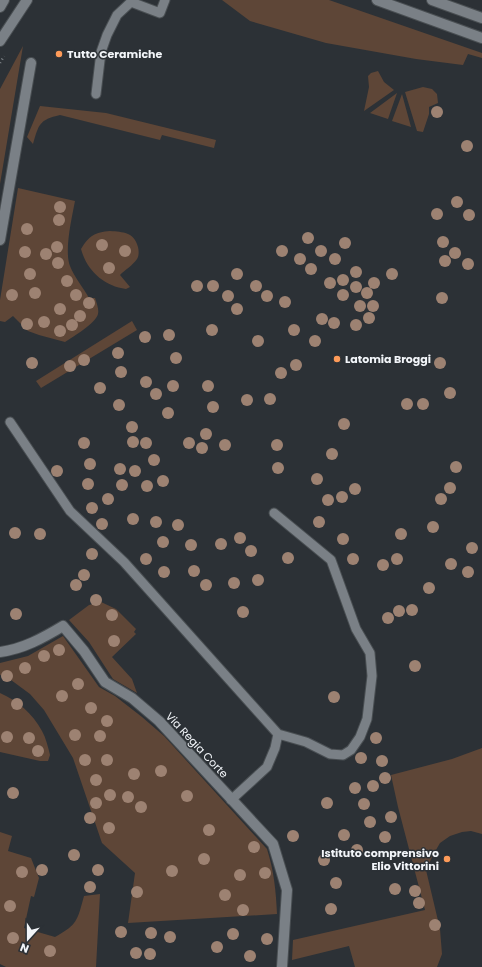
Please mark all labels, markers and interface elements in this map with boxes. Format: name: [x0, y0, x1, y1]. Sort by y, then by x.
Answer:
place label: Tutto Ceramiche: [67, 46, 162, 62]
marker: Tutto Ceramiche: [54, 49, 64, 59]
place label: Latomia Broggi: [345, 351, 431, 367]
marker: Latomia Broggi: [332, 354, 342, 364]
street label: Via Regia Corte: [162, 708, 232, 782]
place label: Istituto comprensivo Elio Vittorini: [321, 845, 439, 874]
marker: Istituto comprensivo Elio Vittorini: [442, 854, 452, 864]
north arrow: [8, 919, 48, 959]
text: N: [18, 939, 31, 957]

